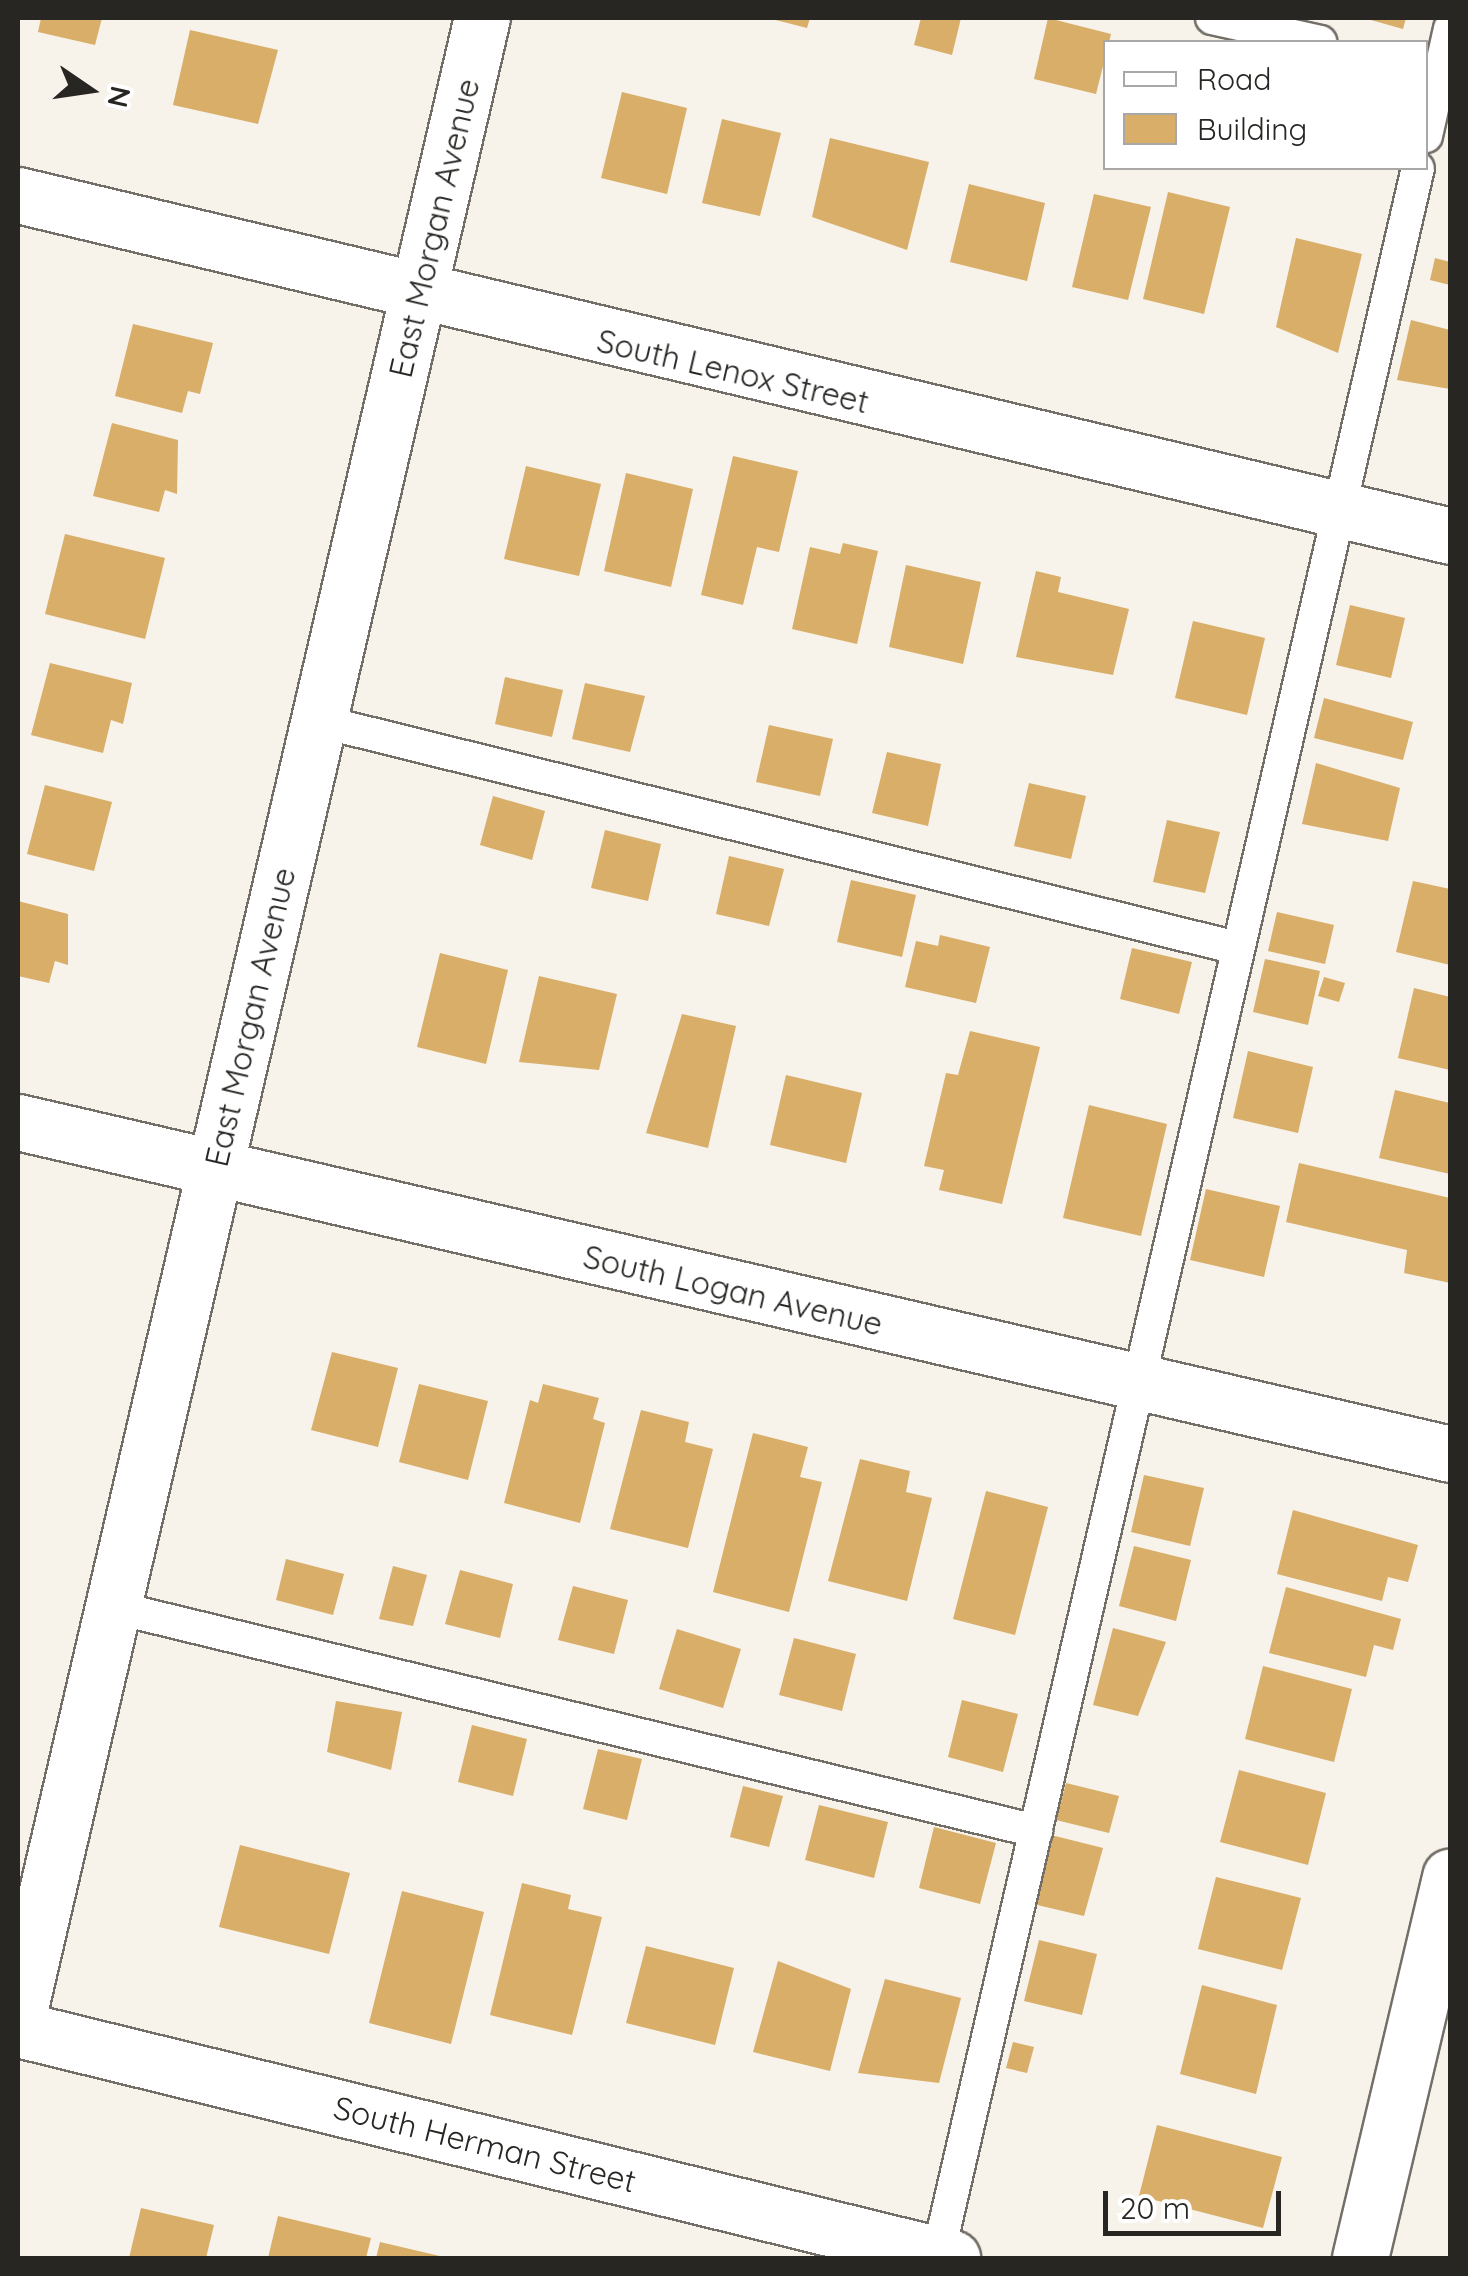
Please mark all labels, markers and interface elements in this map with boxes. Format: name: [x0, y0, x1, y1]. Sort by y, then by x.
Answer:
north arrow: [40, 40, 140, 140]
legend: [1103, 40, 1428, 170]
text: Road: [1197, 60, 1271, 98]
street label: East Morgan Avenue: [381, 75, 487, 381]
text: N: [100, 83, 139, 111]
text: Building: [1197, 110, 1307, 148]
street label: South Lenox Street: [593, 321, 873, 421]
street label: East Morgan Avenue: [197, 864, 303, 1170]
street label: South Logan Avenue: [580, 1237, 886, 1343]
street label: South Herman Street: [330, 2088, 640, 2200]
scale bar: [1108, 2171, 1286, 2233]
text: 20 m: [1120, 2189, 1190, 2227]

